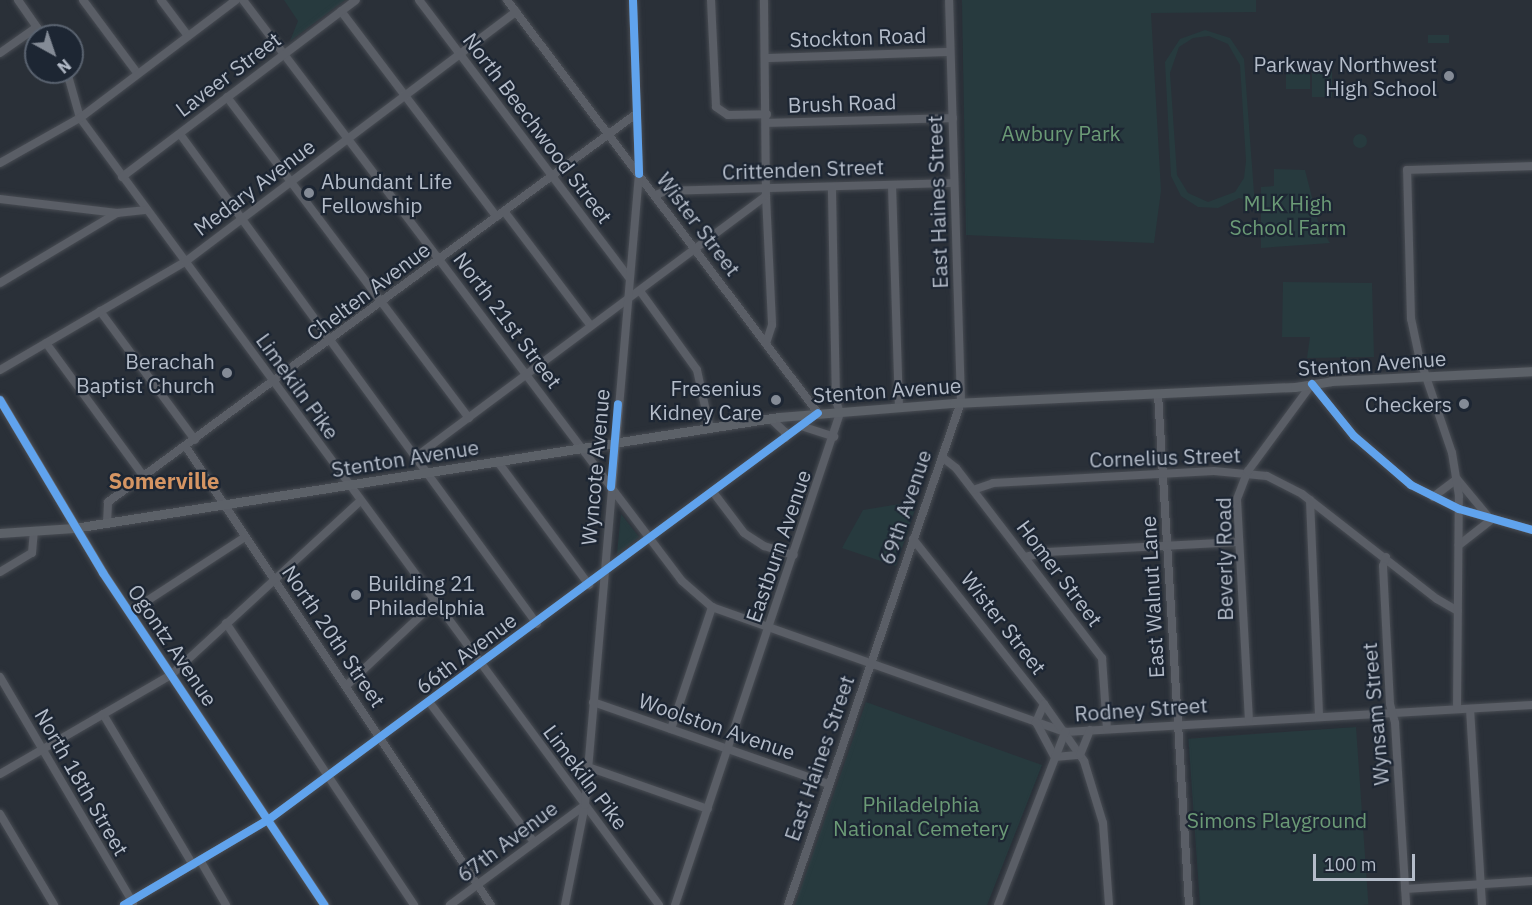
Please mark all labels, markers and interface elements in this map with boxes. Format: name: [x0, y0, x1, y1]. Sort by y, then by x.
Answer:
street label: Stockton Road: [789, 22, 927, 52]
north arrow: [24, 24, 84, 84]
street label: Laveer Street: [170, 26, 286, 122]
street label: North Beechwood Street: [458, 28, 618, 228]
place label: Parkway Northwest High School: [1253, 51, 1437, 101]
text: N: [53, 55, 75, 78]
marker: Parkway Northwest High School: [1442, 69, 1456, 83]
street label: Brush Road: [787, 89, 897, 117]
street label: East Haines Street: [921, 115, 953, 289]
park label: Awbury Park: [1001, 120, 1121, 146]
street label: Medary Avenue: [188, 133, 320, 241]
street label: Crittenden Street: [722, 154, 884, 184]
street label: Wister Street: [652, 167, 746, 281]
place label: Abundant Life Fellowship: [321, 168, 452, 218]
marker: Abundant Life Fellowship: [302, 186, 316, 200]
park label: MLK High School Farm: [1229, 190, 1347, 240]
street label: Chelten Avenue: [301, 236, 435, 346]
street label: North 21st Street: [449, 247, 567, 393]
street label: Limekiln Pike: [251, 328, 345, 444]
street label: Stenton Avenue: [1297, 345, 1447, 381]
place label: Berachah Baptist Church: [76, 348, 215, 398]
marker: Berachah Baptist Church: [220, 366, 234, 380]
street label: Stenton Avenue: [812, 372, 962, 408]
place label: Fresenius Kidney Care: [649, 375, 762, 425]
street label: Wyncote Avenue: [576, 388, 614, 546]
marker: Fresenius Kidney Care: [767, 391, 785, 409]
place label: Checkers: [1365, 391, 1452, 417]
marker: Checkers: [1457, 397, 1471, 411]
street label: Stenton Avenue: [329, 434, 481, 482]
street label: Cornelius Street: [1089, 442, 1241, 472]
street label: 69th Avenue: [874, 446, 936, 568]
street label: Eastburn Avenue: [740, 466, 816, 626]
district label: Somerville: [109, 468, 219, 494]
street label: Beverly Road: [1210, 497, 1238, 621]
street label: Homer Street: [1012, 515, 1108, 631]
street label: East Walnut Lane: [1135, 515, 1169, 679]
street label: North 20th Street: [277, 560, 391, 712]
street label: Wister Street: [956, 567, 1052, 679]
place label: Building 21 Philadelphia: [368, 570, 485, 620]
street label: Ogontz Avenue: [123, 579, 223, 711]
marker: Building 21 Philadelphia: [349, 588, 363, 602]
street label: 66th Avenue: [411, 607, 521, 699]
street label: Wynsam Street: [1356, 641, 1394, 787]
street label: East Haines Street: [779, 672, 859, 844]
street label: Woolston Avenue: [635, 687, 799, 765]
street label: Rodney Street: [1074, 692, 1208, 726]
street label: North 18th Street: [30, 704, 134, 860]
street label: Limekiln Pike: [538, 720, 634, 834]
park label: Philadelphia National Cemetery: [833, 791, 1009, 841]
street label: 67th Avenue: [452, 795, 562, 887]
park label: Simons Playground: [1187, 807, 1367, 833]
scale bar: [1316, 842, 1418, 880]
text: 100 m: [1324, 853, 1376, 876]

